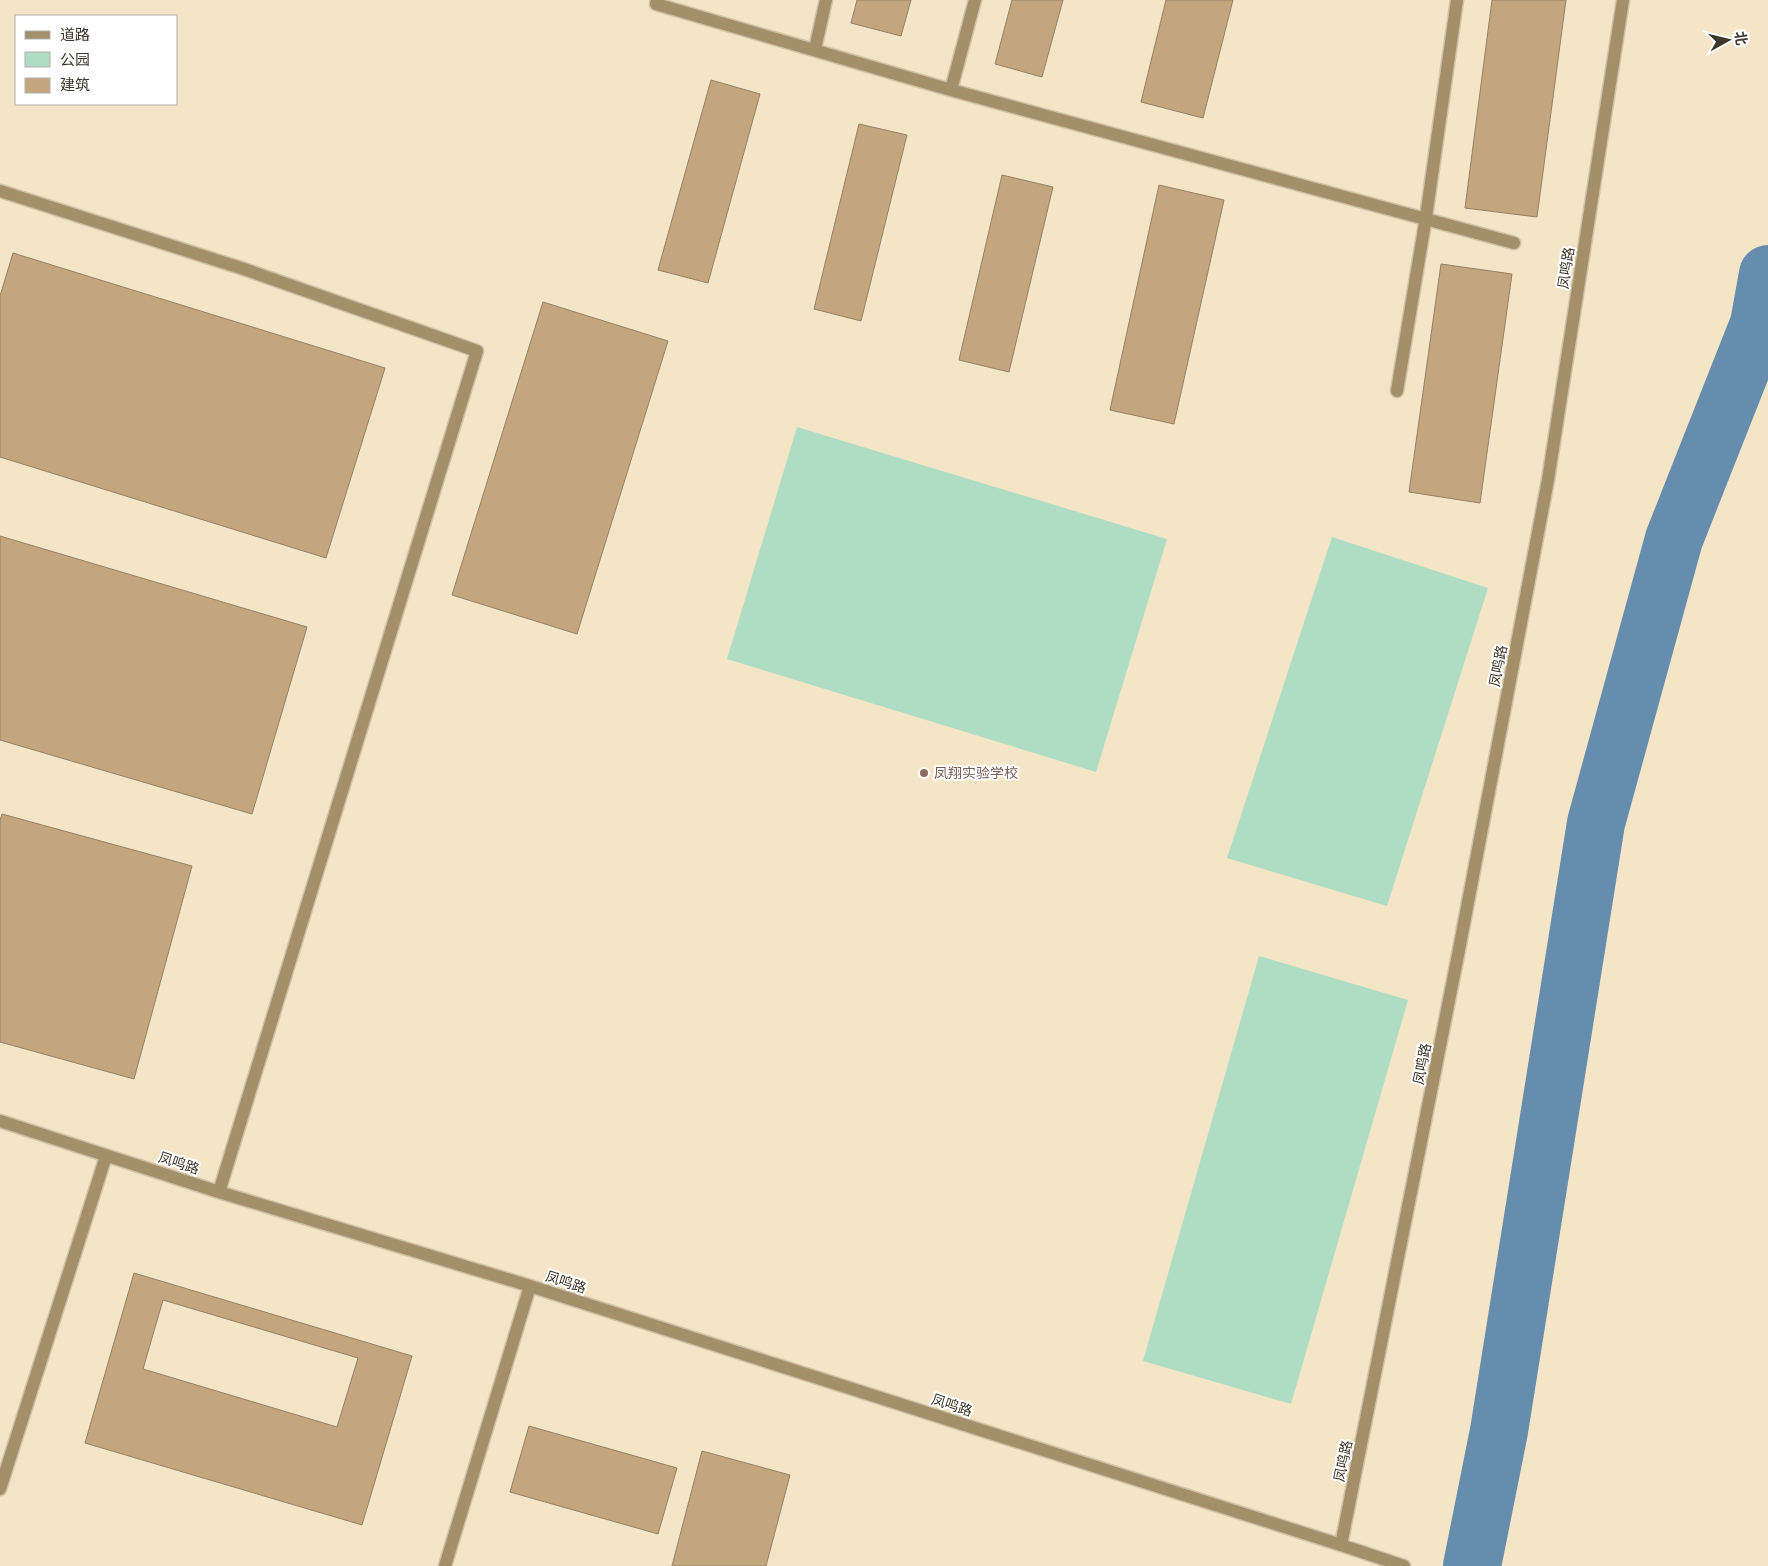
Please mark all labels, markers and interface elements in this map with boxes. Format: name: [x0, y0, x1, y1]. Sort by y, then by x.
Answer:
legend: [15, 15, 178, 105]
north arrow: [1703, 15, 1753, 65]
text: 道路: [60, 25, 90, 44]
text: 北: [1732, 30, 1751, 46]
text: 公园: [60, 50, 90, 69]
text: 建筑: [60, 75, 90, 94]
street label: 凤鸣路: [1554, 246, 1577, 290]
street label: 凤鸣路: [1485, 644, 1510, 688]
place label: 凤翔实验学校: [934, 764, 1018, 781]
marker: 凤翔实验学校: [918, 767, 930, 779]
street label: 凤鸣路: [1409, 1042, 1434, 1086]
street label: 凤鸣路: [157, 1148, 202, 1177]
street label: 凤鸣路: [544, 1267, 589, 1296]
street label: 凤鸣路: [930, 1390, 975, 1419]
street label: 凤鸣路: [1330, 1439, 1355, 1483]

